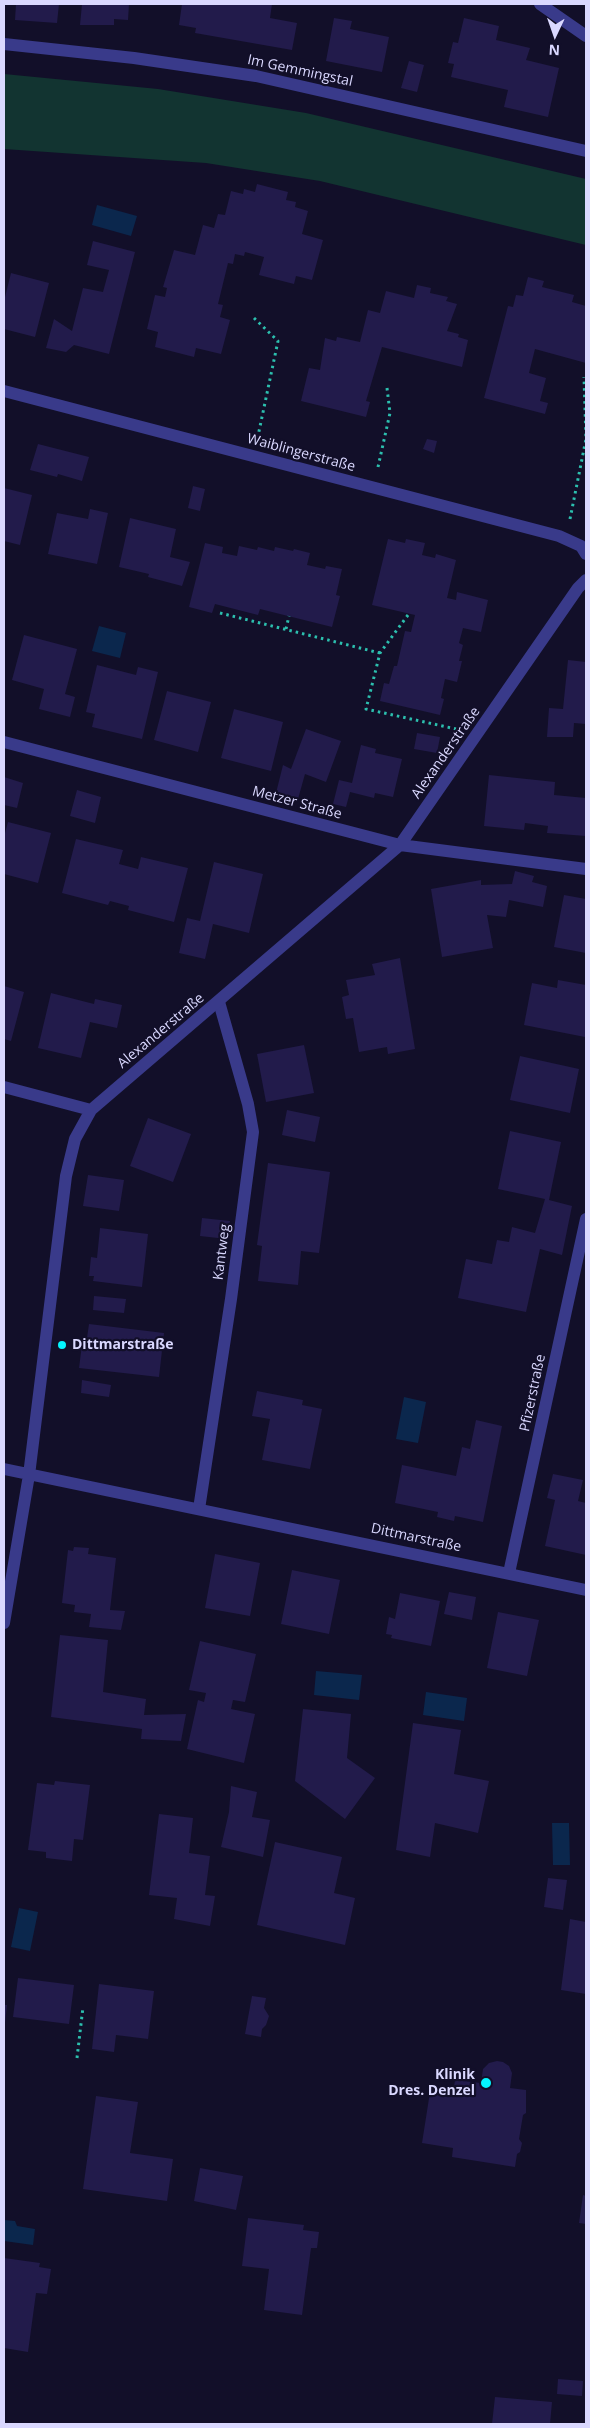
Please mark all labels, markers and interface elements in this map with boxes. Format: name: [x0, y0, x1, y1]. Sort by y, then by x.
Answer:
north arrow: [530, 10, 580, 60]
text: N: [548, 41, 560, 60]
street label: Im Gemmingstal: [246, 52, 354, 90]
street label: Waiblingerstraße: [245, 430, 357, 476]
street label: Alexanderstraße: [408, 704, 484, 802]
street label: Metzer Straße: [250, 783, 344, 823]
street label: Alexanderstraße: [114, 990, 208, 1072]
street label: Kantweg: [210, 1223, 234, 1281]
place label: Dittmarstraße: [72, 1337, 173, 1353]
marker: Dittmarstraße: [56, 1339, 68, 1351]
street label: Pfizerstraße: [517, 1353, 549, 1433]
street label: Dittmarstraße: [369, 1520, 463, 1556]
place label: Klinik Dres. Denzel: [388, 2067, 475, 2100]
marker: Klinik Dres. Denzel: [479, 2076, 493, 2090]

